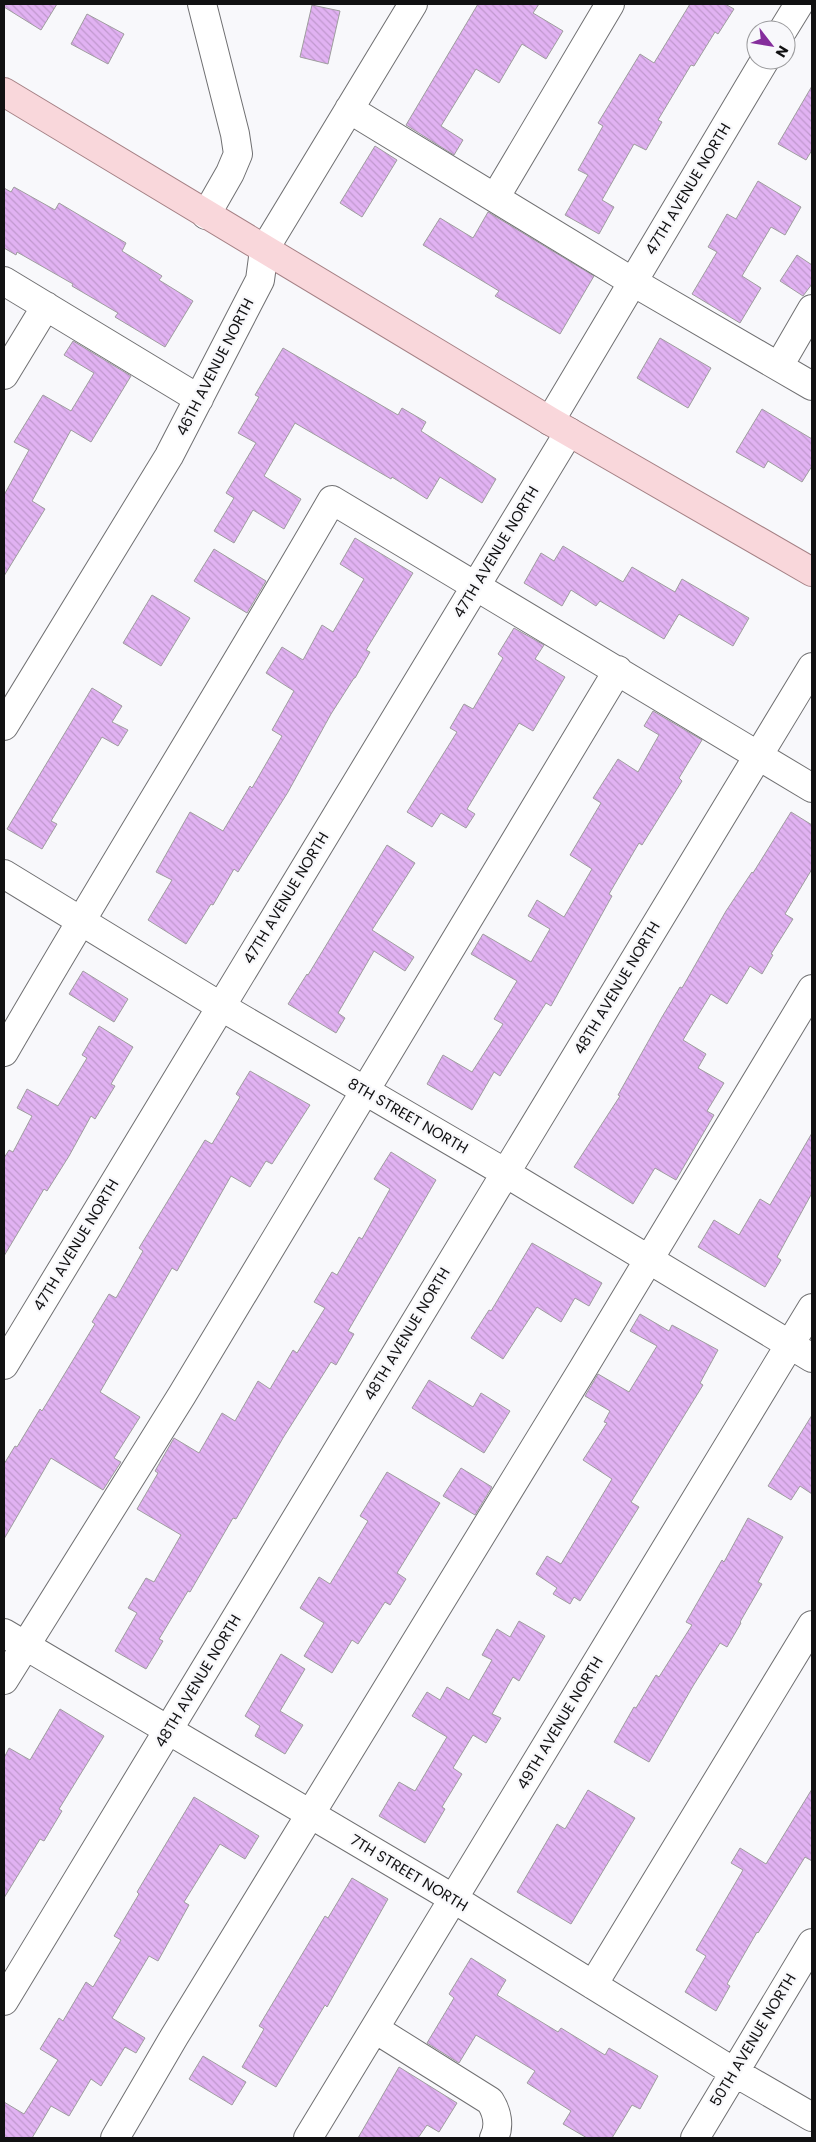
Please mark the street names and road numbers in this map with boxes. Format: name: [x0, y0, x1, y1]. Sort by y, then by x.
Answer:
street label: 47TH AVENUE NORTH: [640, 119, 735, 259]
street label: 46TH AVENUE NORTH: [171, 294, 258, 439]
street label: 47TH AVENUE NORTH: [448, 482, 543, 622]
street label: 47TH AVENUE NORTH: [238, 828, 333, 968]
street label: 48TH AVENUE NORTH: [569, 917, 665, 1058]
street label: 8TH STREET NORTH: [344, 1073, 472, 1159]
street label: 47TH AVENUE NORTH: [28, 1175, 123, 1315]
street label: 48TH AVENUE NORTH: [359, 1263, 455, 1404]
street label: 48TH AVENUE NORTH: [150, 1610, 246, 1751]
street label: 49TH AVENUE NORTH: [512, 1652, 608, 1793]
street label: 7TH STREET NORTH: [346, 1829, 472, 1916]
street label: 50TH AVENUE NORTH: [705, 1969, 801, 2110]

